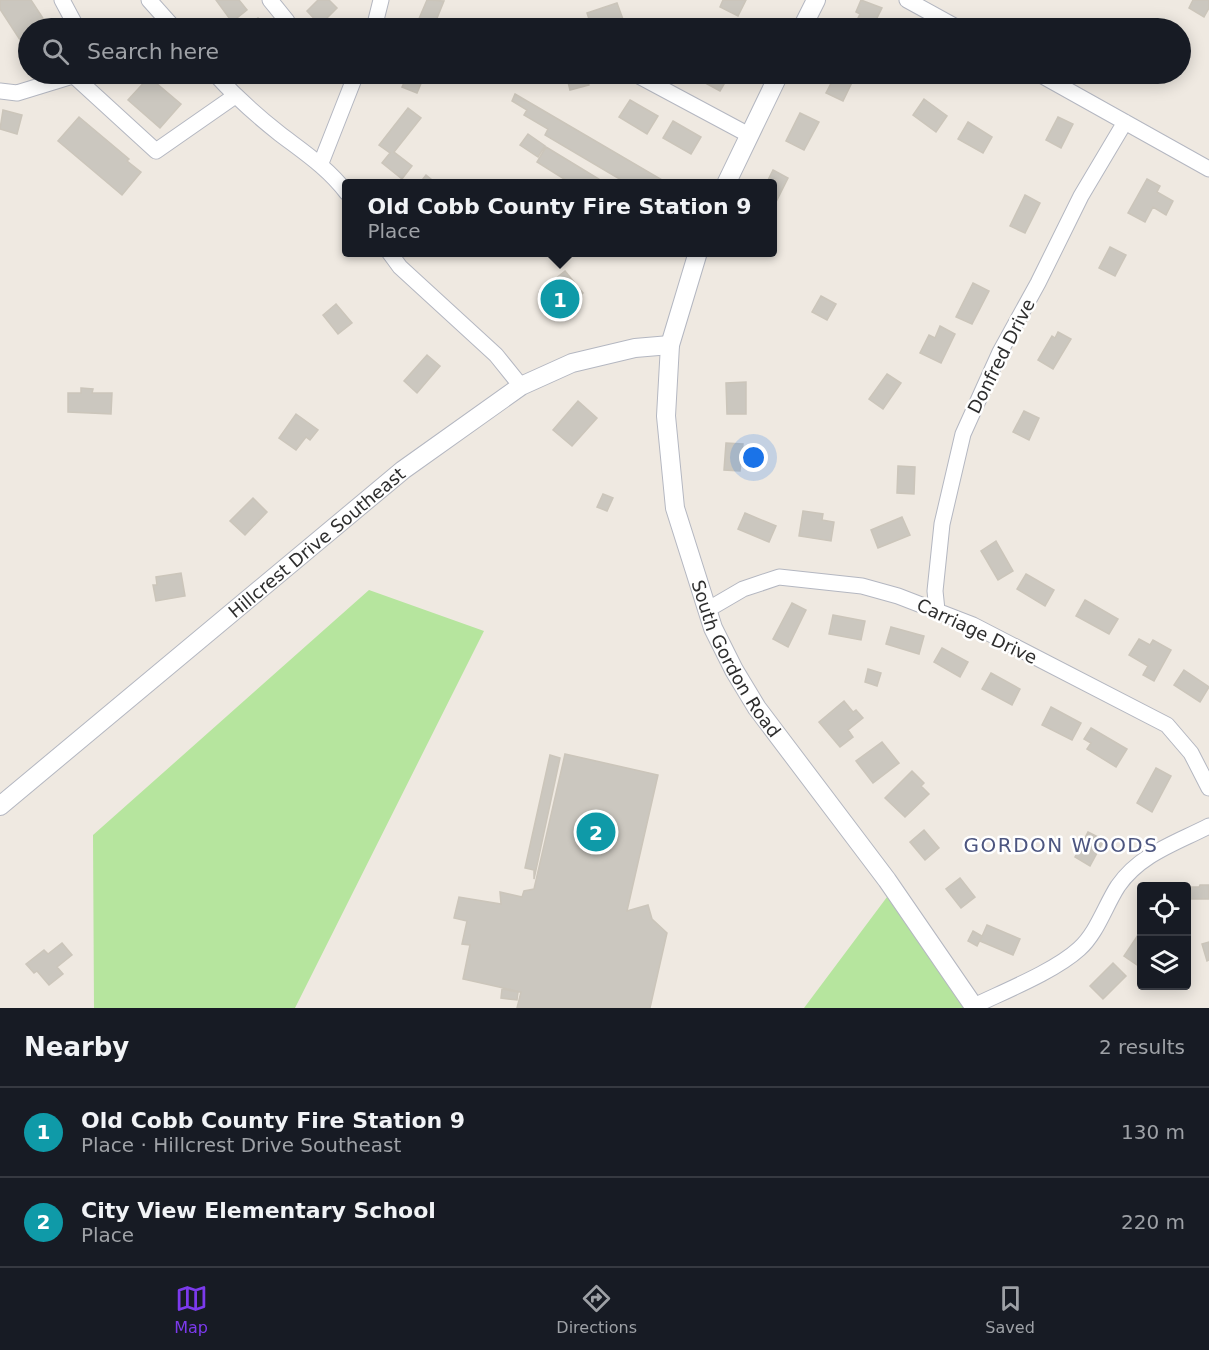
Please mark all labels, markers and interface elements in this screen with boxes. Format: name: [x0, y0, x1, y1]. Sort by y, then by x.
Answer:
search box: [18, 18, 1191, 84]
icon: search: [39, 35, 72, 68]
text: Search here: [87, 39, 219, 64]
popup: [342, 179, 777, 257]
text: Old Cobb County Fire Station 9: [367, 194, 752, 219]
text: Place: [367, 219, 421, 243]
pin: 1: [540, 276, 580, 322]
street label: Donfred Drive: [963, 295, 1039, 417]
your location: [739, 443, 768, 472]
street label: Hillcrest Drive Southeast: [224, 463, 409, 622]
street label: South Gordon Road: [688, 577, 786, 741]
street label: Carriage Drive: [914, 594, 1040, 668]
pin: 2: [576, 810, 616, 854]
district label: GORDON WOODS: [964, 833, 1158, 857]
map controls: [1137, 882, 1191, 990]
button: locate: [1137, 882, 1191, 936]
button: layers: [1137, 936, 1191, 990]
text: Nearby: [24, 1032, 129, 1062]
text: 2 results: [1099, 1035, 1185, 1059]
text: Old Cobb County Fire Station 9: [81, 1108, 465, 1133]
text: 1: [37, 1120, 50, 1144]
text: 130 m: [1121, 1120, 1185, 1144]
text: Place · Hillcrest Drive Southeast: [81, 1133, 401, 1157]
text: City View Elementary School: [81, 1198, 436, 1223]
text: 2: [37, 1210, 50, 1234]
text: 220 m: [1121, 1210, 1185, 1234]
text: Place: [81, 1223, 134, 1247]
tab: Map: [174, 1282, 208, 1337]
tab: Directions: [556, 1282, 637, 1337]
tab: Saved: [985, 1282, 1035, 1337]

